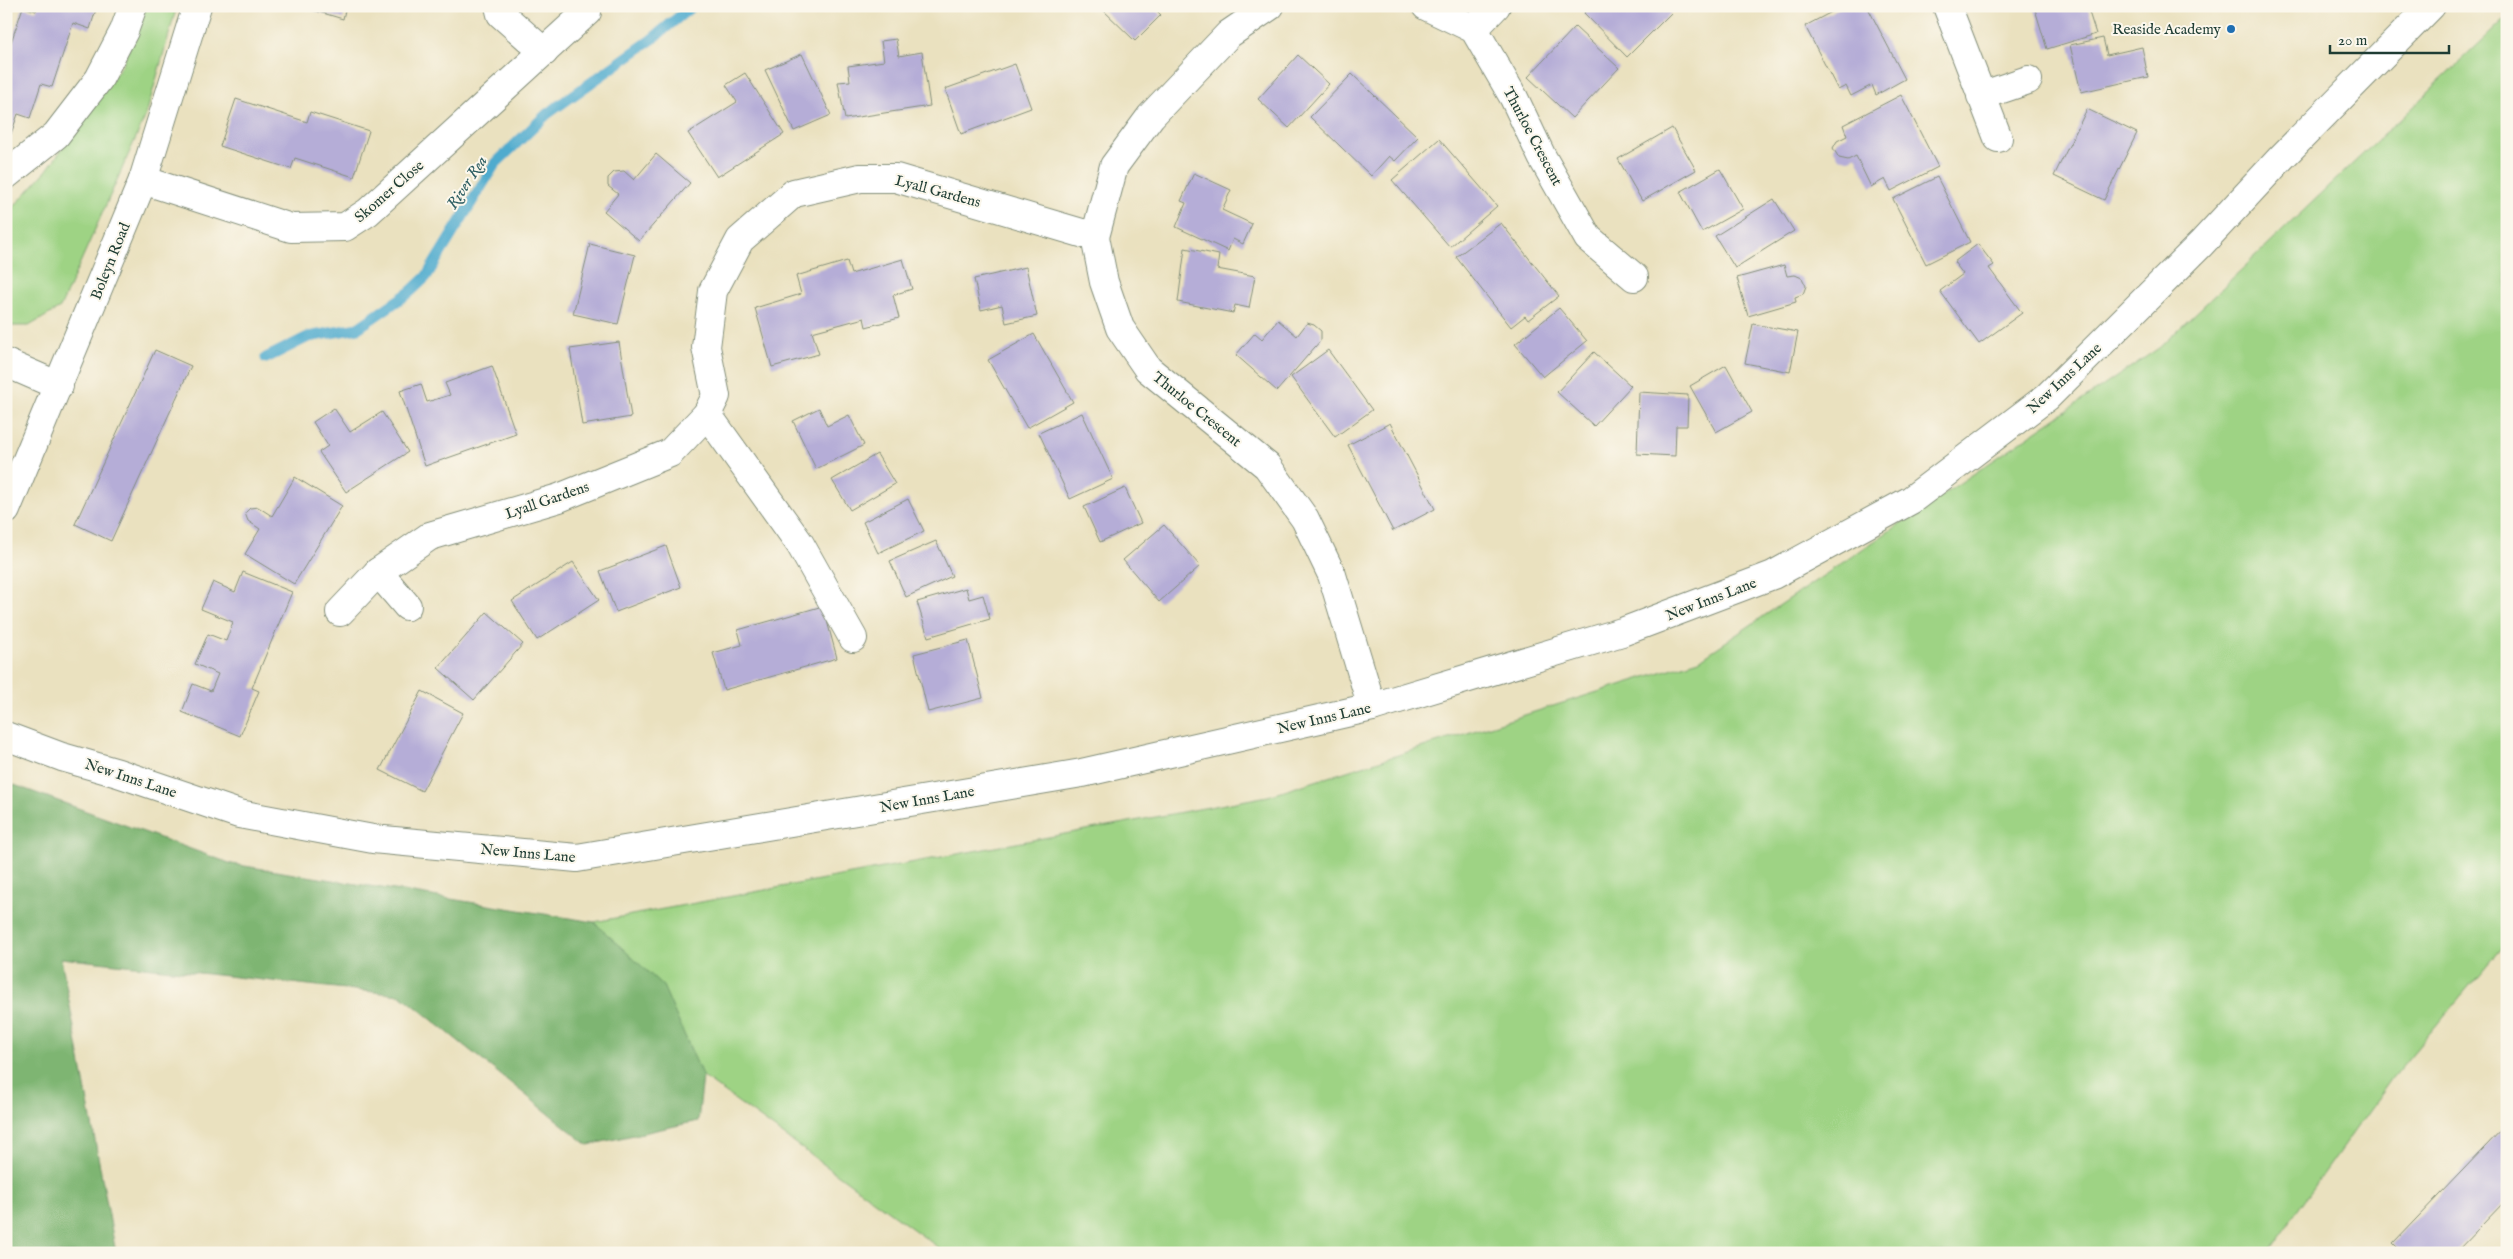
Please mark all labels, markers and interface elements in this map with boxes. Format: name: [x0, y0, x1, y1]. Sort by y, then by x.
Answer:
place label: Reaside Academy: [2112, 20, 2222, 39]
scale bar: [2330, 22, 2449, 54]
marker: Reaside Academy: [2225, 23, 2237, 35]
text: 20 m: [2338, 31, 2368, 50]
street label: Thurloe Crescent: [1499, 84, 1567, 189]
water label: River Rea: [443, 153, 492, 214]
street label: Skomer Close: [351, 156, 428, 227]
street label: Lyall Gardens: [893, 171, 983, 212]
street label: Boleyn Road: [86, 219, 135, 302]
street label: New Inns Lane: [2023, 339, 2106, 418]
street label: Thurloe Crescent: [1148, 368, 1245, 451]
street label: Lyall Gardens: [503, 477, 592, 524]
street label: New Inns Lane: [1663, 573, 1759, 625]
street label: New Inns Lane: [1275, 698, 1373, 738]
street label: New Inns Lane: [82, 755, 179, 802]
street label: New Inns Lane: [878, 782, 976, 817]
street label: New Inns Lane: [480, 840, 577, 867]

